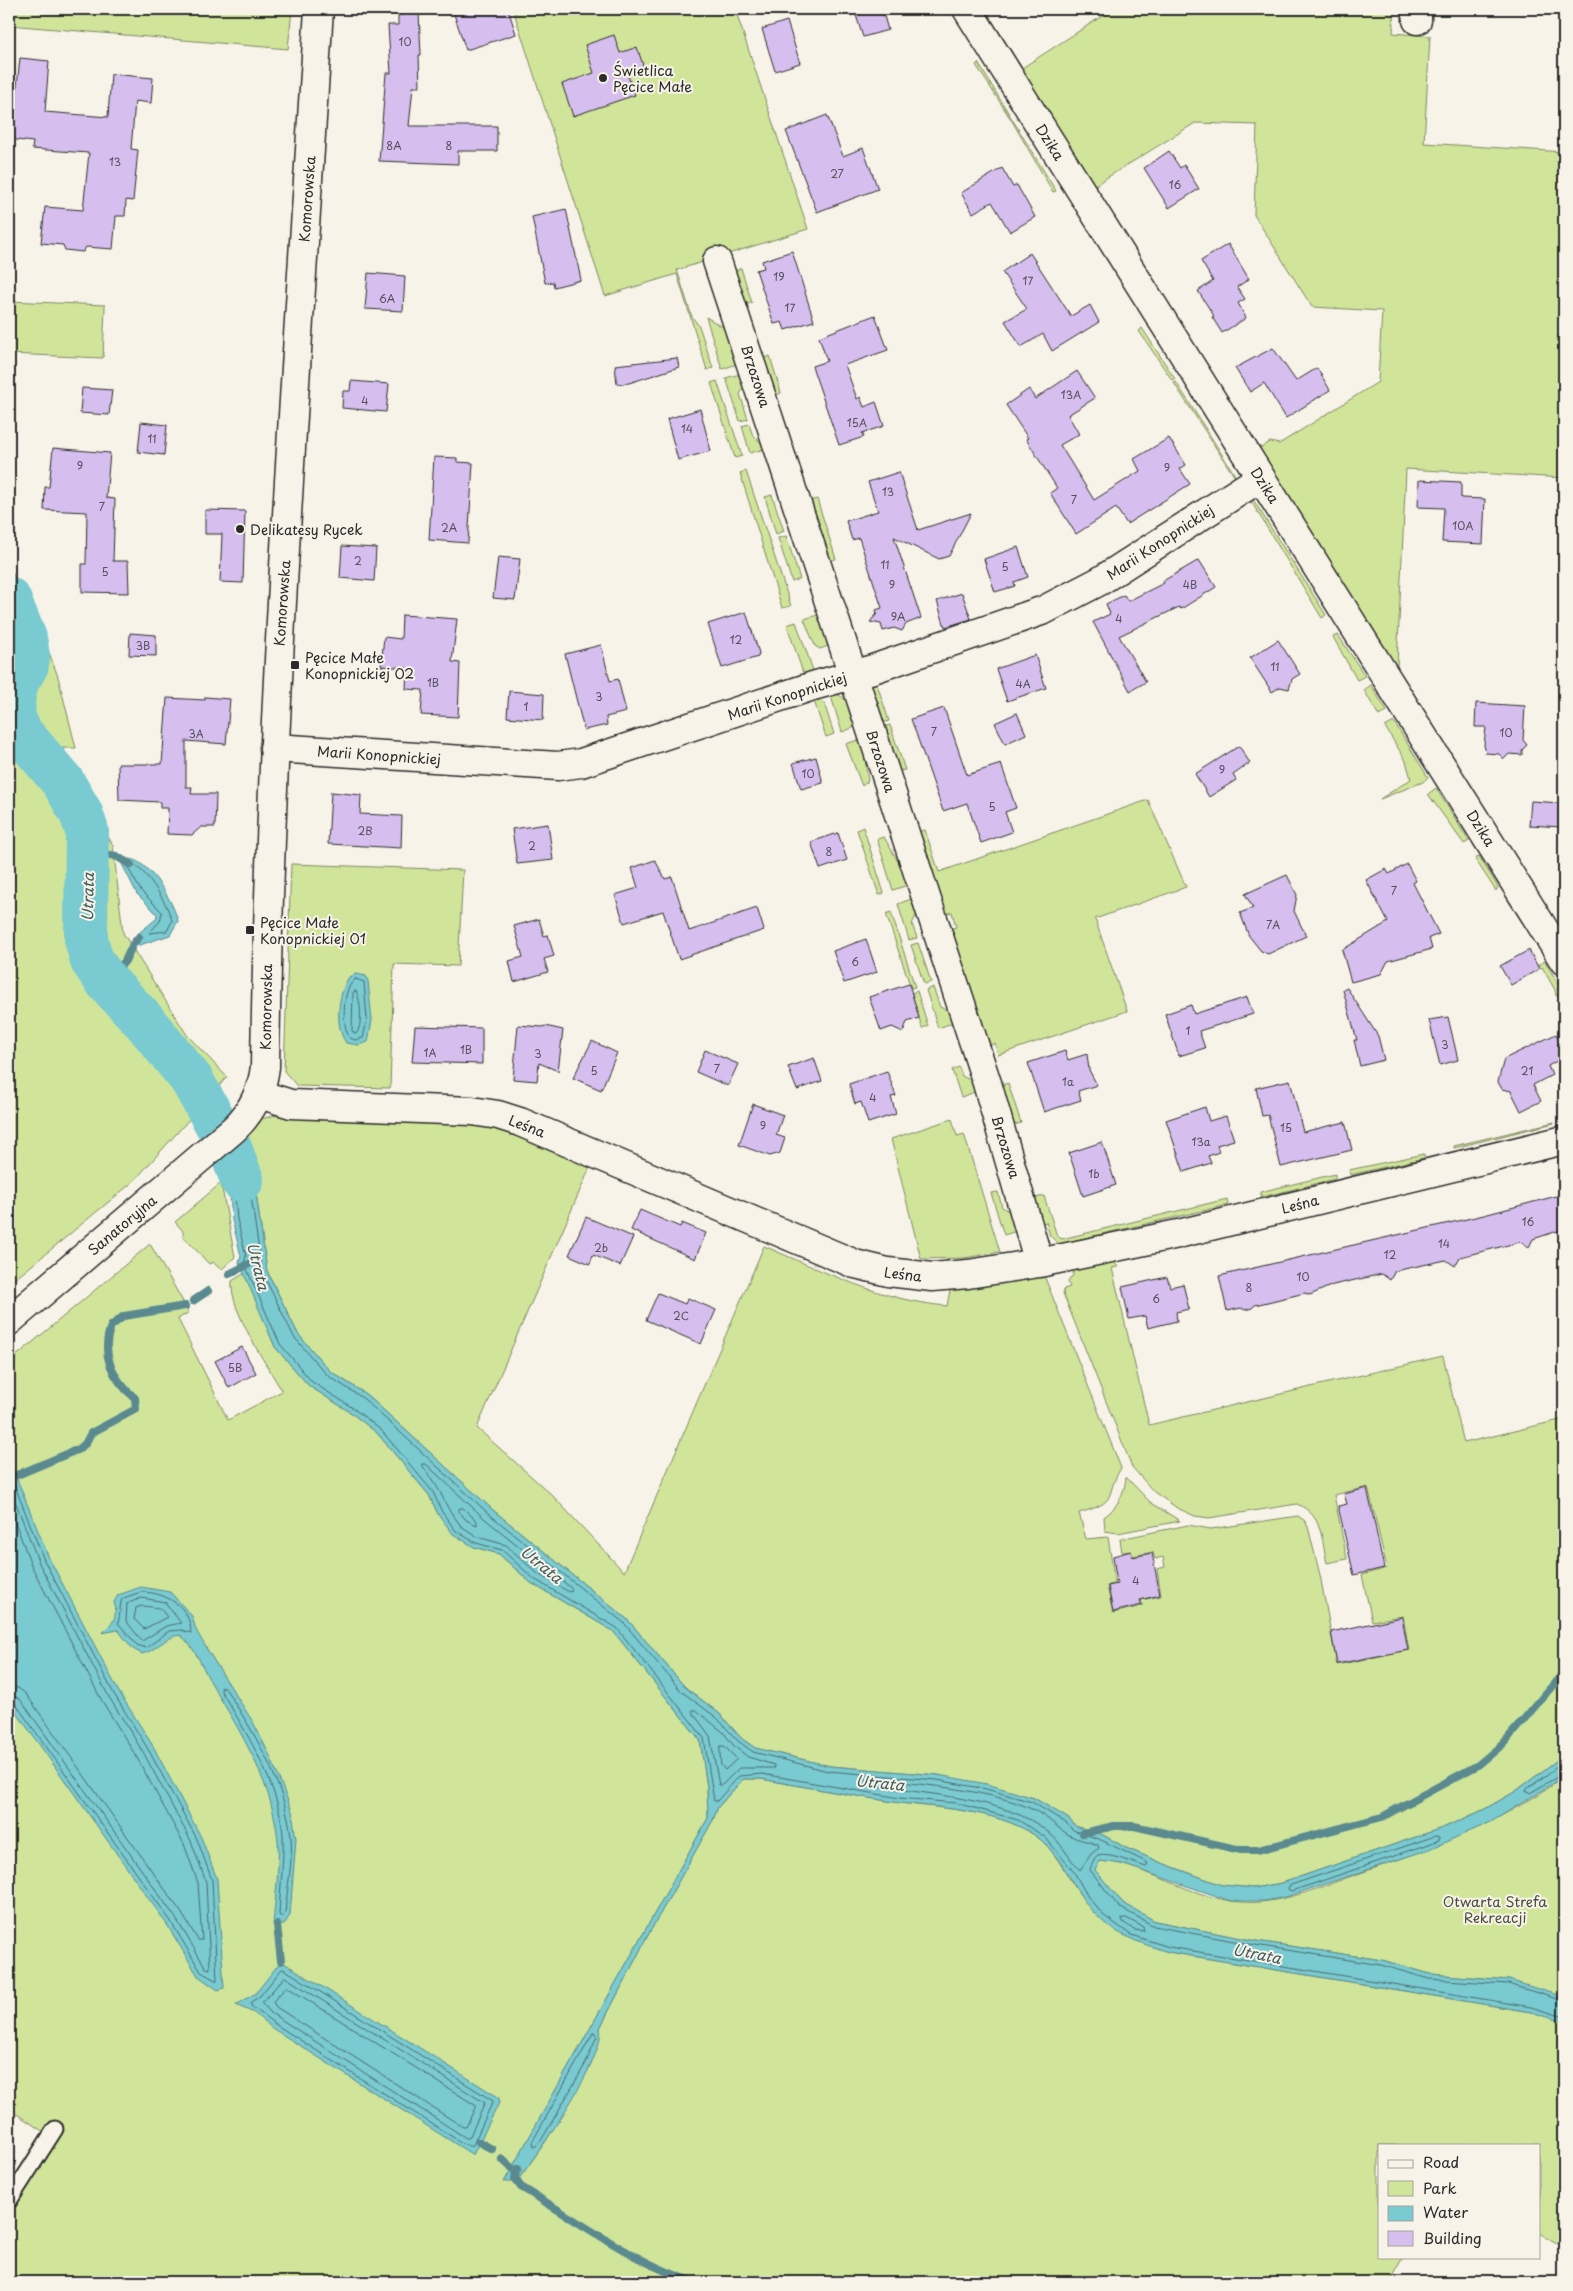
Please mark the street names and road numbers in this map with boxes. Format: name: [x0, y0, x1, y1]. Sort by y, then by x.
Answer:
street label: Dzika: [1031, 120, 1070, 165]
street label: Komorowska: [294, 155, 321, 243]
street label: Brzozowa: [736, 342, 776, 410]
street label: Dzika: [1246, 463, 1285, 508]
street label: Marii Konopnickiej: [1102, 499, 1218, 585]
street label: Komorowska: [269, 559, 296, 647]
street label: Marii Konopnickiej: [725, 667, 849, 725]
street label: Brzozowa: [861, 727, 901, 795]
street label: Marii Konopnickiej: [316, 740, 442, 770]
street label: Dzika: [1462, 806, 1501, 851]
street label: Komorowska: [255, 963, 277, 1050]
street label: Leśna: [506, 1109, 549, 1143]
street label: Brzozowa: [986, 1113, 1026, 1181]
street label: Leśna: [1279, 1189, 1321, 1219]
street label: Sanatoryjna: [83, 1190, 161, 1260]
street label: Leśna: [883, 1261, 923, 1287]

